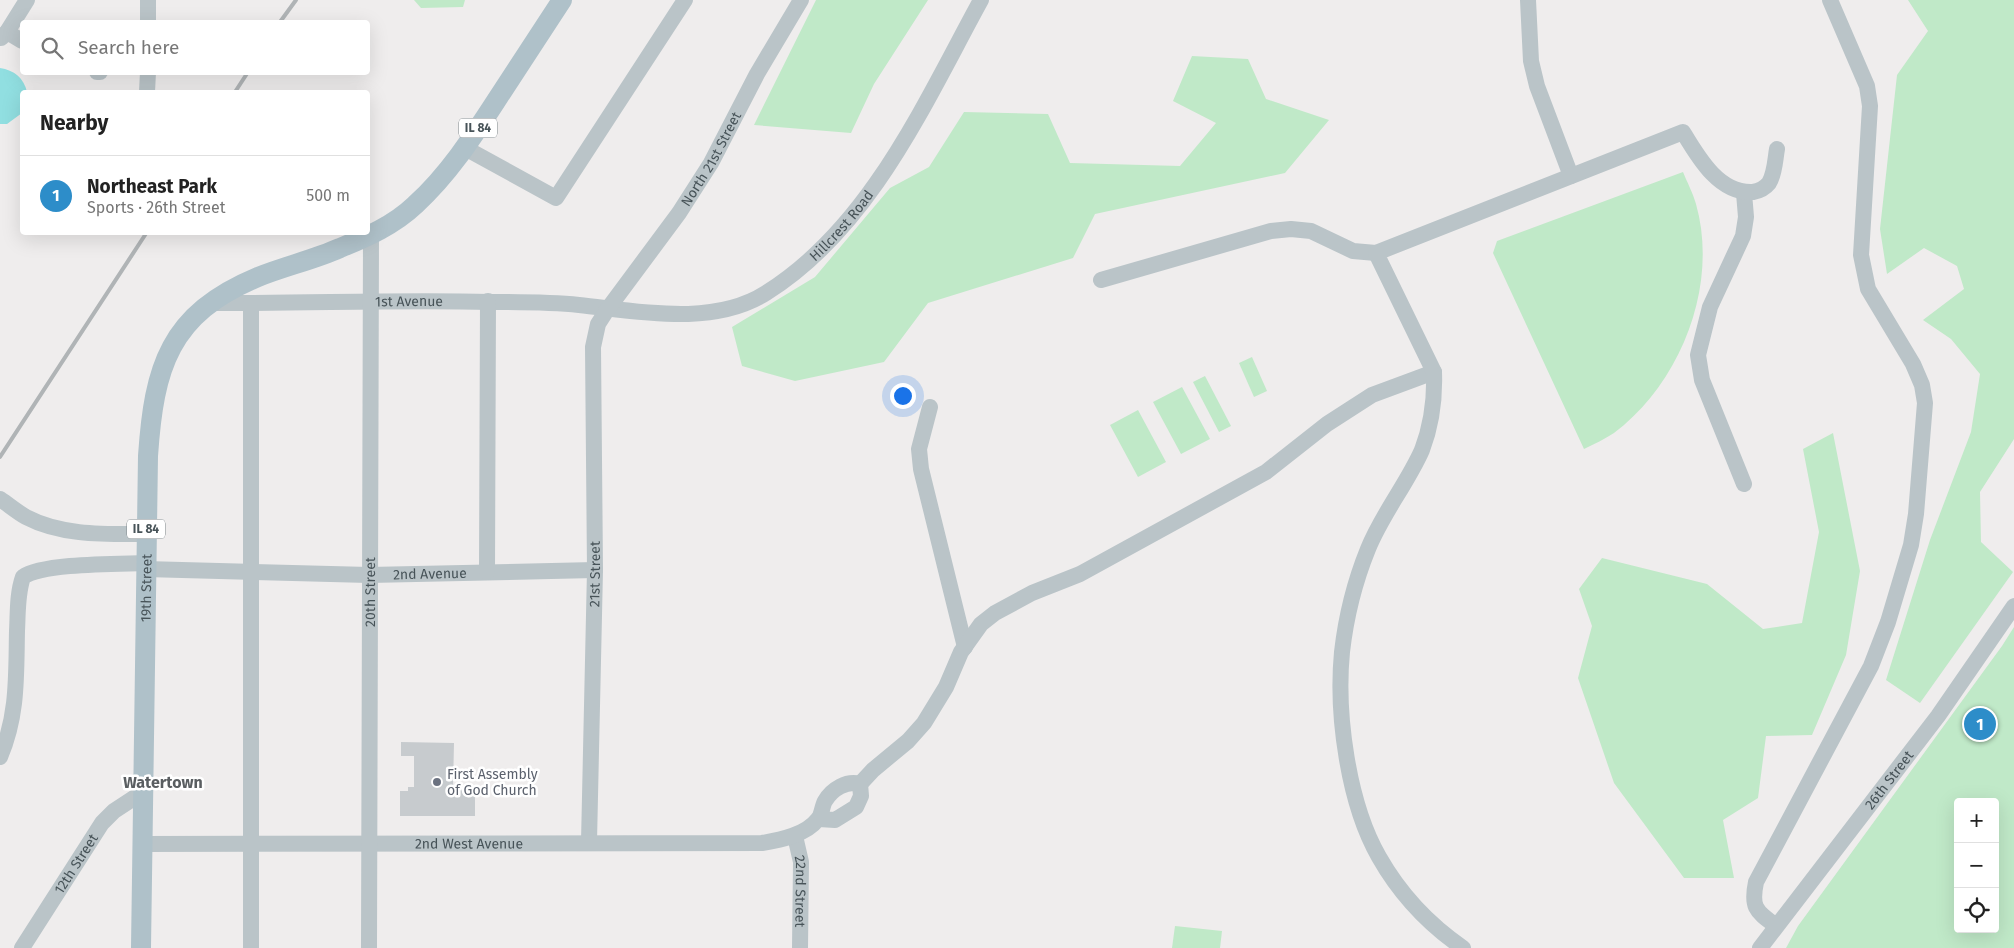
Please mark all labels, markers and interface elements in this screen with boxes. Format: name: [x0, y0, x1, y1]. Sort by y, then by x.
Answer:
search box: [20, 20, 370, 75]
icon: search: [38, 34, 66, 62]
text: Search here: [78, 36, 179, 59]
street label: North 21st Street: [678, 108, 745, 210]
text: Nearby: [40, 110, 108, 136]
road number: IL 84: [459, 119, 497, 138]
text: Northeast Park: [87, 175, 217, 198]
text: 1: [52, 186, 60, 205]
text: 500 m: [306, 186, 350, 205]
street label: Hillcrest Road: [806, 187, 877, 265]
text: Sports · 26th Street: [87, 198, 226, 217]
street label: 1st Avenue: [375, 293, 443, 310]
your location: [890, 383, 916, 409]
road number: IL 84: [127, 520, 165, 538]
street label: 21st Street: [586, 540, 604, 607]
street label: 19th Street: [138, 553, 156, 622]
street label: 20th Street: [362, 556, 379, 627]
street label: 2nd Avenue: [393, 565, 467, 583]
pin: 1: [1964, 705, 1996, 743]
street label: 26th Street: [1862, 747, 1918, 813]
place label: First Assembly of God Church: [447, 766, 538, 799]
district label: Watertown: [123, 773, 203, 792]
marker: First Assembly of God Church: [431, 776, 443, 788]
map controls: [1954, 798, 1999, 933]
button: +: [1954, 798, 1999, 843]
street label: 12th Street: [51, 830, 102, 897]
street label: 2nd West Avenue: [415, 835, 523, 853]
button: −: [1954, 843, 1999, 888]
street label: 22nd Street: [791, 854, 809, 928]
button: locate: [1954, 888, 1999, 933]

